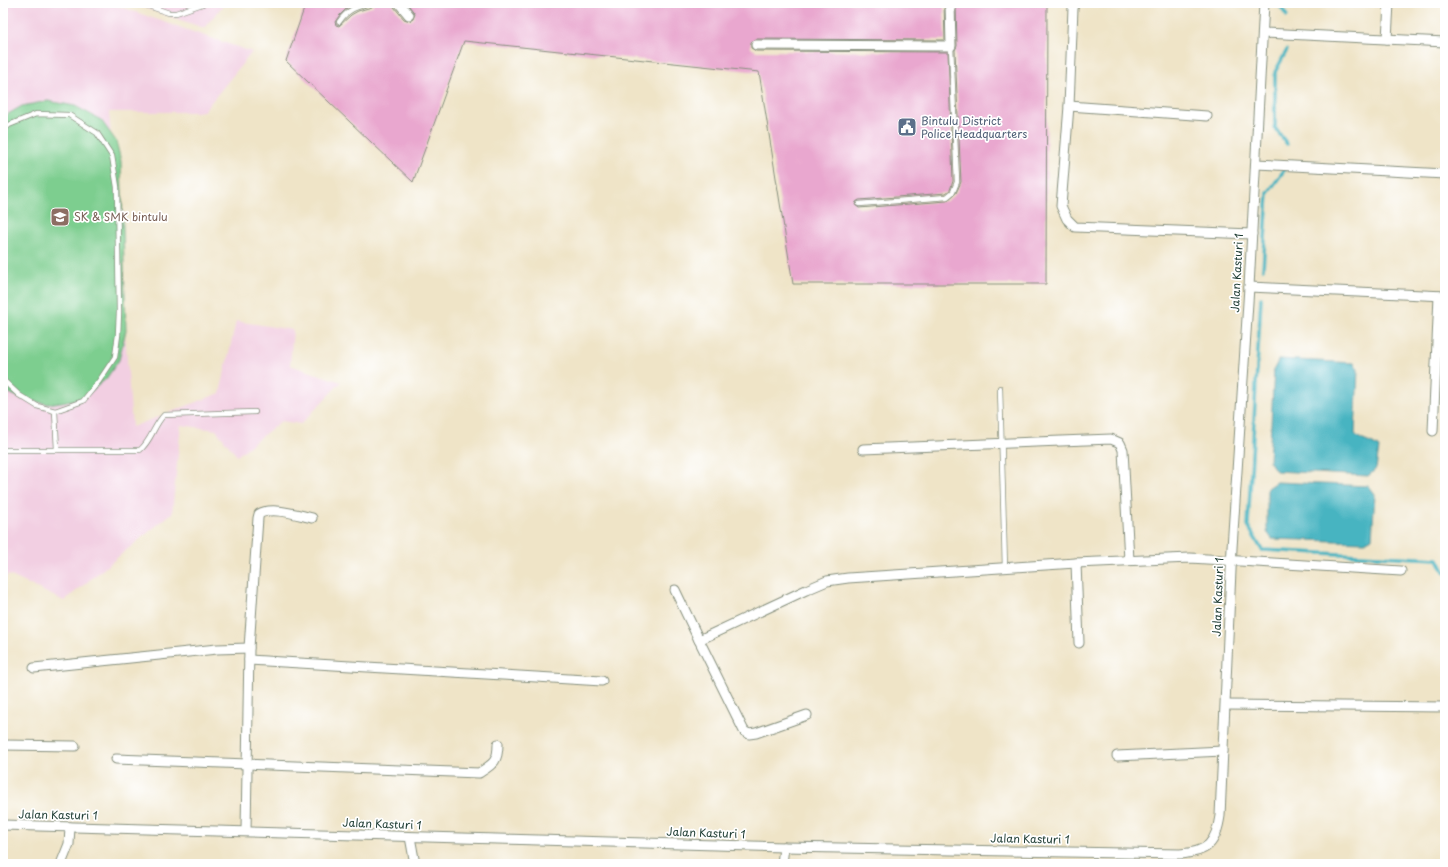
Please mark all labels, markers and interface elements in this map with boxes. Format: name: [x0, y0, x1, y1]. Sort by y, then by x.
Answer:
place label: Bintulu District Police Headquarters: [921, 112, 1027, 142]
public building icon: Bintulu District Police Headquarters: [896, 116, 918, 138]
school or university icon: SK & SMK bintulu: [49, 206, 71, 228]
place label: SK & SMK bintulu: [74, 208, 168, 225]
street label: Jalan Kasturi 1: [1226, 233, 1247, 313]
street label: Jalan Kasturi 1: [1208, 557, 1227, 637]
street label: Jalan Kasturi 1: [18, 805, 98, 824]
street label: Jalan Kasturi 1: [342, 814, 422, 833]
street label: Jalan Kasturi 1: [666, 823, 746, 842]
street label: Jalan Kasturi 1: [990, 829, 1070, 848]

